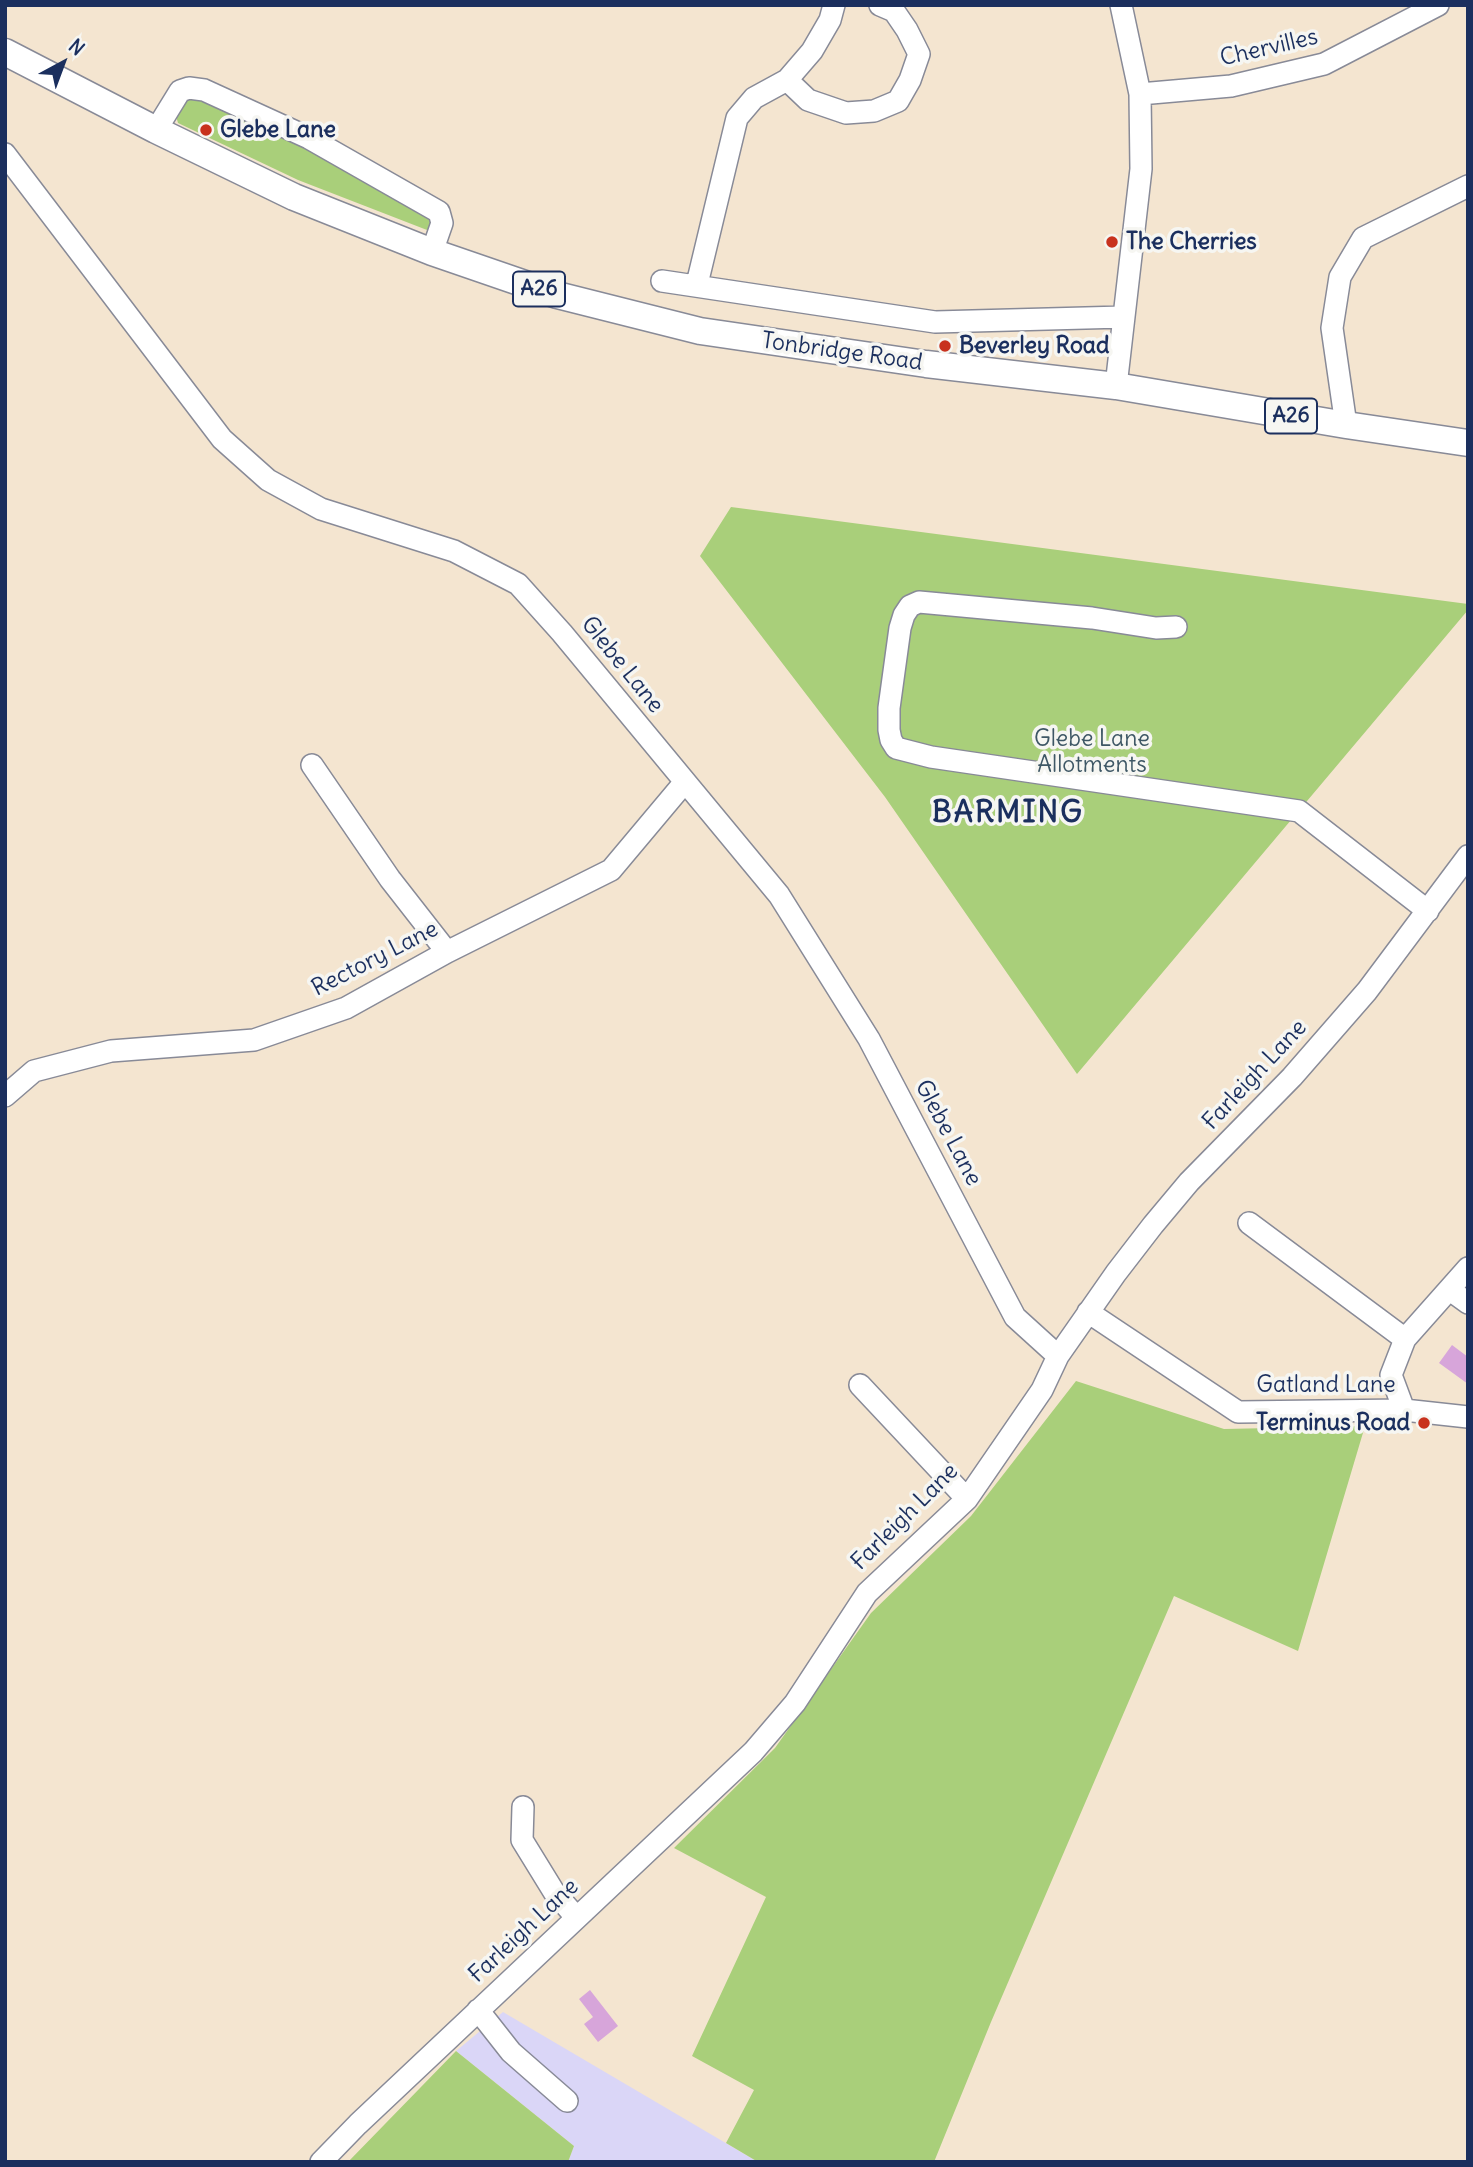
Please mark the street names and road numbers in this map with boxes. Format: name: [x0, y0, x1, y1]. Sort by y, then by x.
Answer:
street label: Chervilles: [1217, 23, 1321, 73]
road number: A26: [513, 272, 565, 306]
street label: Tonbridge Road: [760, 327, 924, 377]
road number: A26: [1265, 398, 1317, 434]
street label: Glebe Lane: [575, 611, 669, 719]
street label: Rectory Lane: [307, 915, 443, 1003]
street label: Farleigh Lane: [1197, 1014, 1313, 1136]
street label: Glebe Lane: [909, 1075, 987, 1191]
street label: Gatland Lane: [1256, 1371, 1396, 1399]
street label: Farleigh Lane: [846, 1458, 964, 1576]
street label: Farleigh Lane: [463, 1873, 585, 1989]

